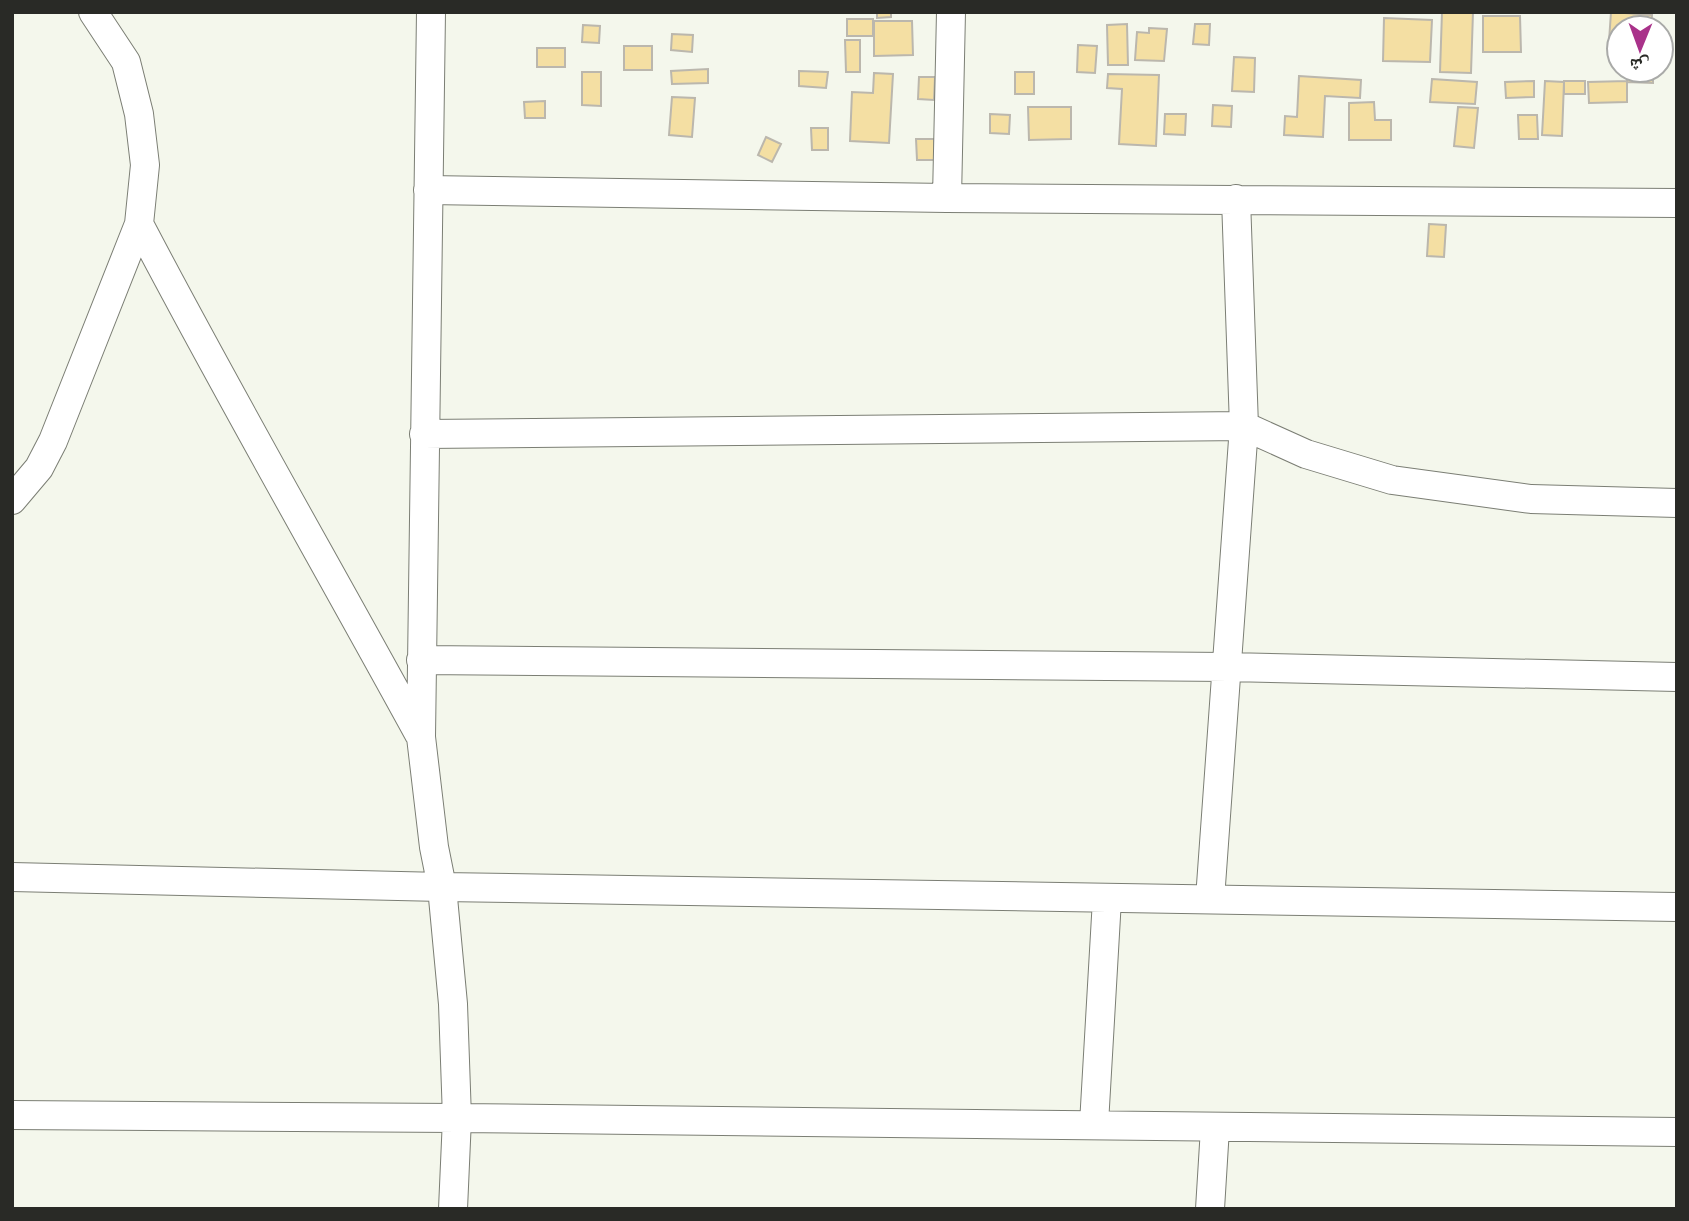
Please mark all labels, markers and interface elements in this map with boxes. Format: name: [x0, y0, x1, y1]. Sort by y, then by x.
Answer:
north arrow: [1605, 14, 1675, 84]
text: ش: [1629, 54, 1650, 78]

